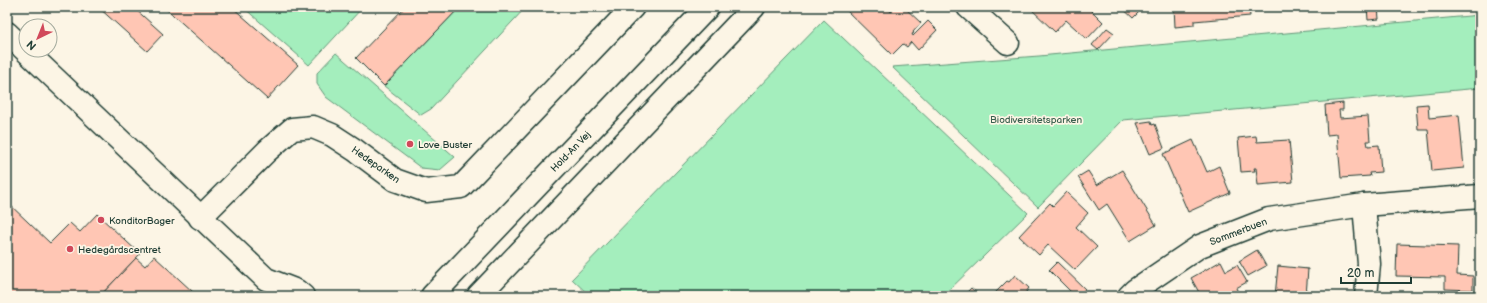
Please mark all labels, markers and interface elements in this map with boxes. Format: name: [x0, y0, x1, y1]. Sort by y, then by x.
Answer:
north arrow: [18, 18, 58, 58]
text: N: [24, 37, 39, 53]
park label: Biodiversitetsparken: [990, 114, 1082, 126]
street label: Hold-An Vej: [548, 129, 593, 175]
marker: Love Buster: [405, 139, 415, 149]
place label: Love Buster: [418, 139, 472, 151]
street label: Hedeparken: [349, 144, 402, 186]
marker: KonditorBager: [96, 215, 106, 225]
place label: KonditorBager: [109, 215, 175, 227]
street label: Sommerbuen: [1208, 215, 1269, 248]
marker: Hedegårdscentret: [65, 244, 75, 254]
place label: Hedegårdscentret: [78, 244, 161, 256]
scale bar: [1341, 259, 1411, 285]
text: 20 m: [1347, 266, 1374, 281]

